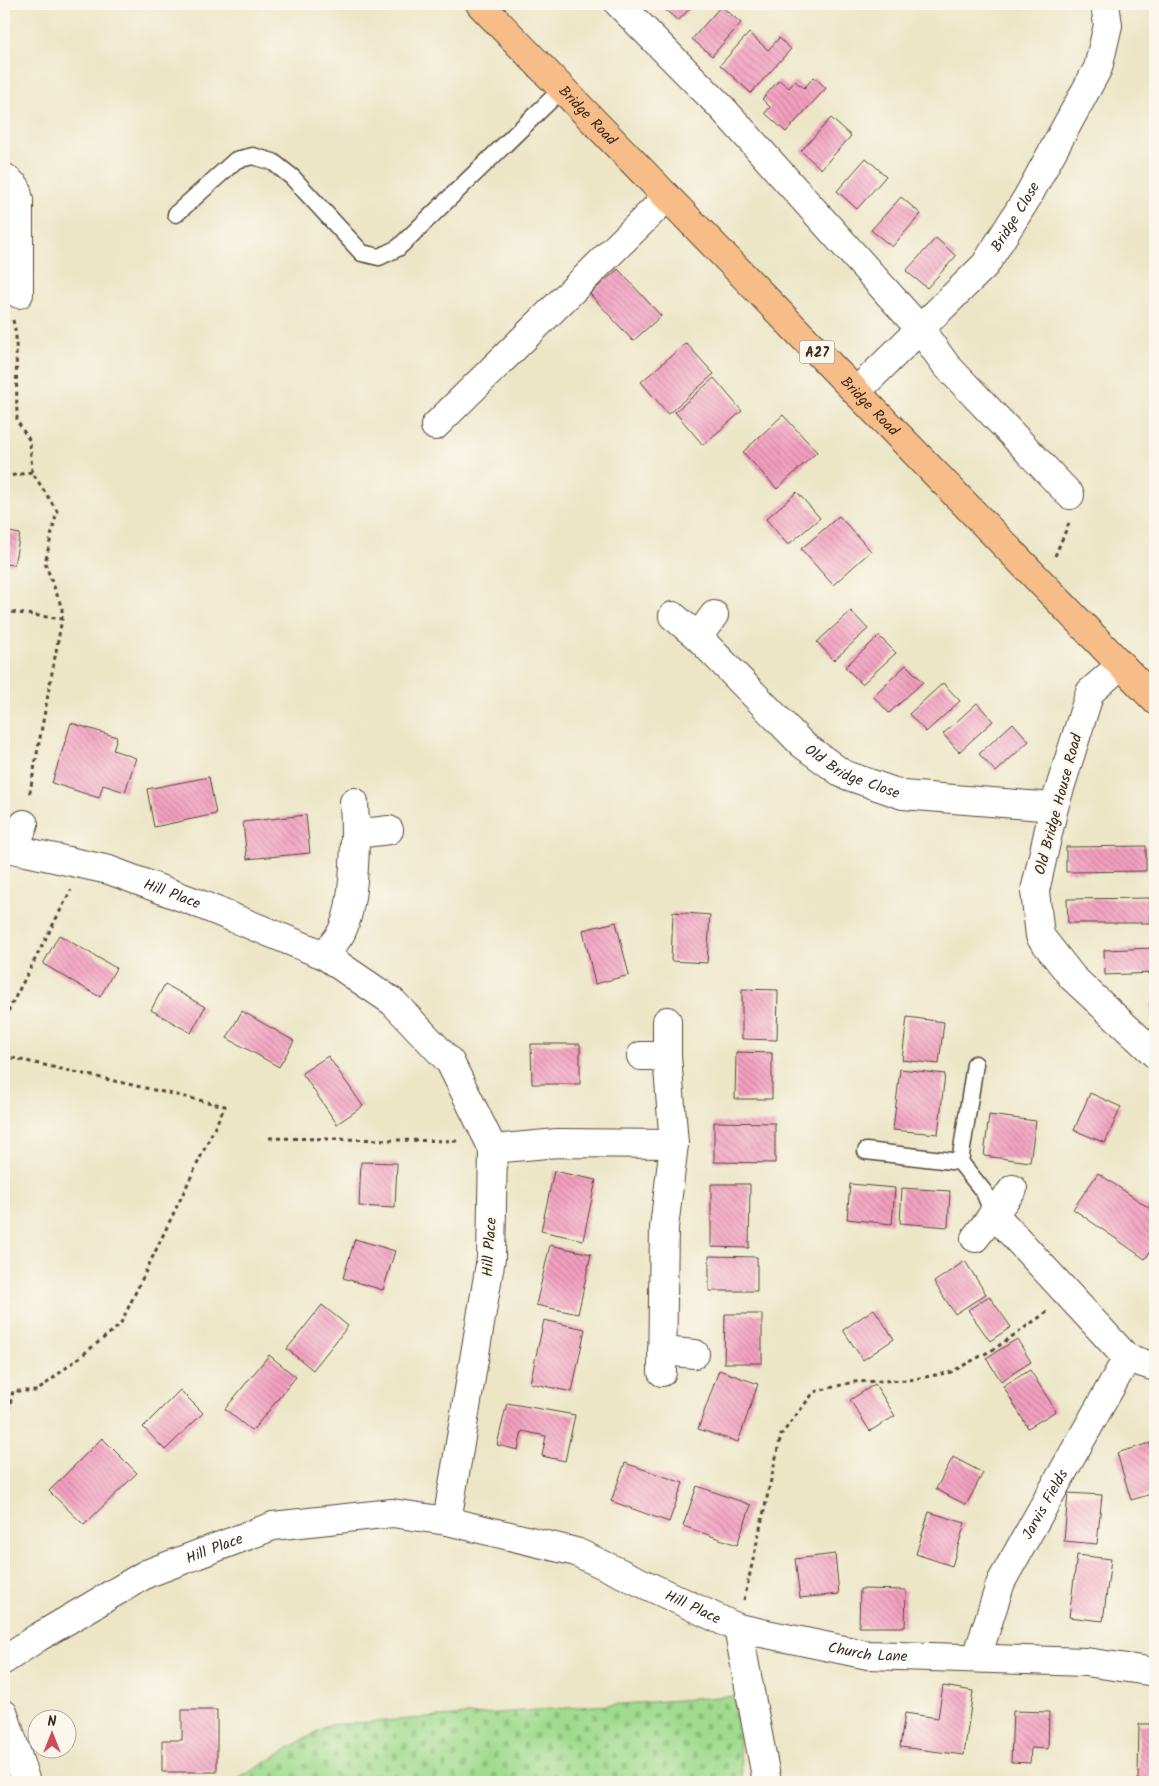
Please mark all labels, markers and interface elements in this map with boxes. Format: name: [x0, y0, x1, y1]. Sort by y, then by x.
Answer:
street label: Bridge Road: [552, 80, 622, 152]
street label: Bridge Close: [985, 178, 1047, 257]
road number: A27: [800, 341, 834, 364]
street label: Bridge Road: [834, 371, 904, 443]
street label: Old Bridge House Road: [1029, 731, 1089, 877]
street label: Old Bridge Close: [799, 739, 903, 806]
street label: Hill Place: [140, 873, 204, 916]
street label: Hill Place: [476, 1216, 504, 1277]
street label: Jarvis Fields: [1016, 1465, 1075, 1544]
street label: Hill Place: [183, 1527, 247, 1571]
street label: Hill Place: [661, 1584, 725, 1631]
street label: Church Lane: [826, 1636, 908, 1669]
north arrow: [28, 1708, 78, 1758]
text: N: [48, 1711, 57, 1733]

